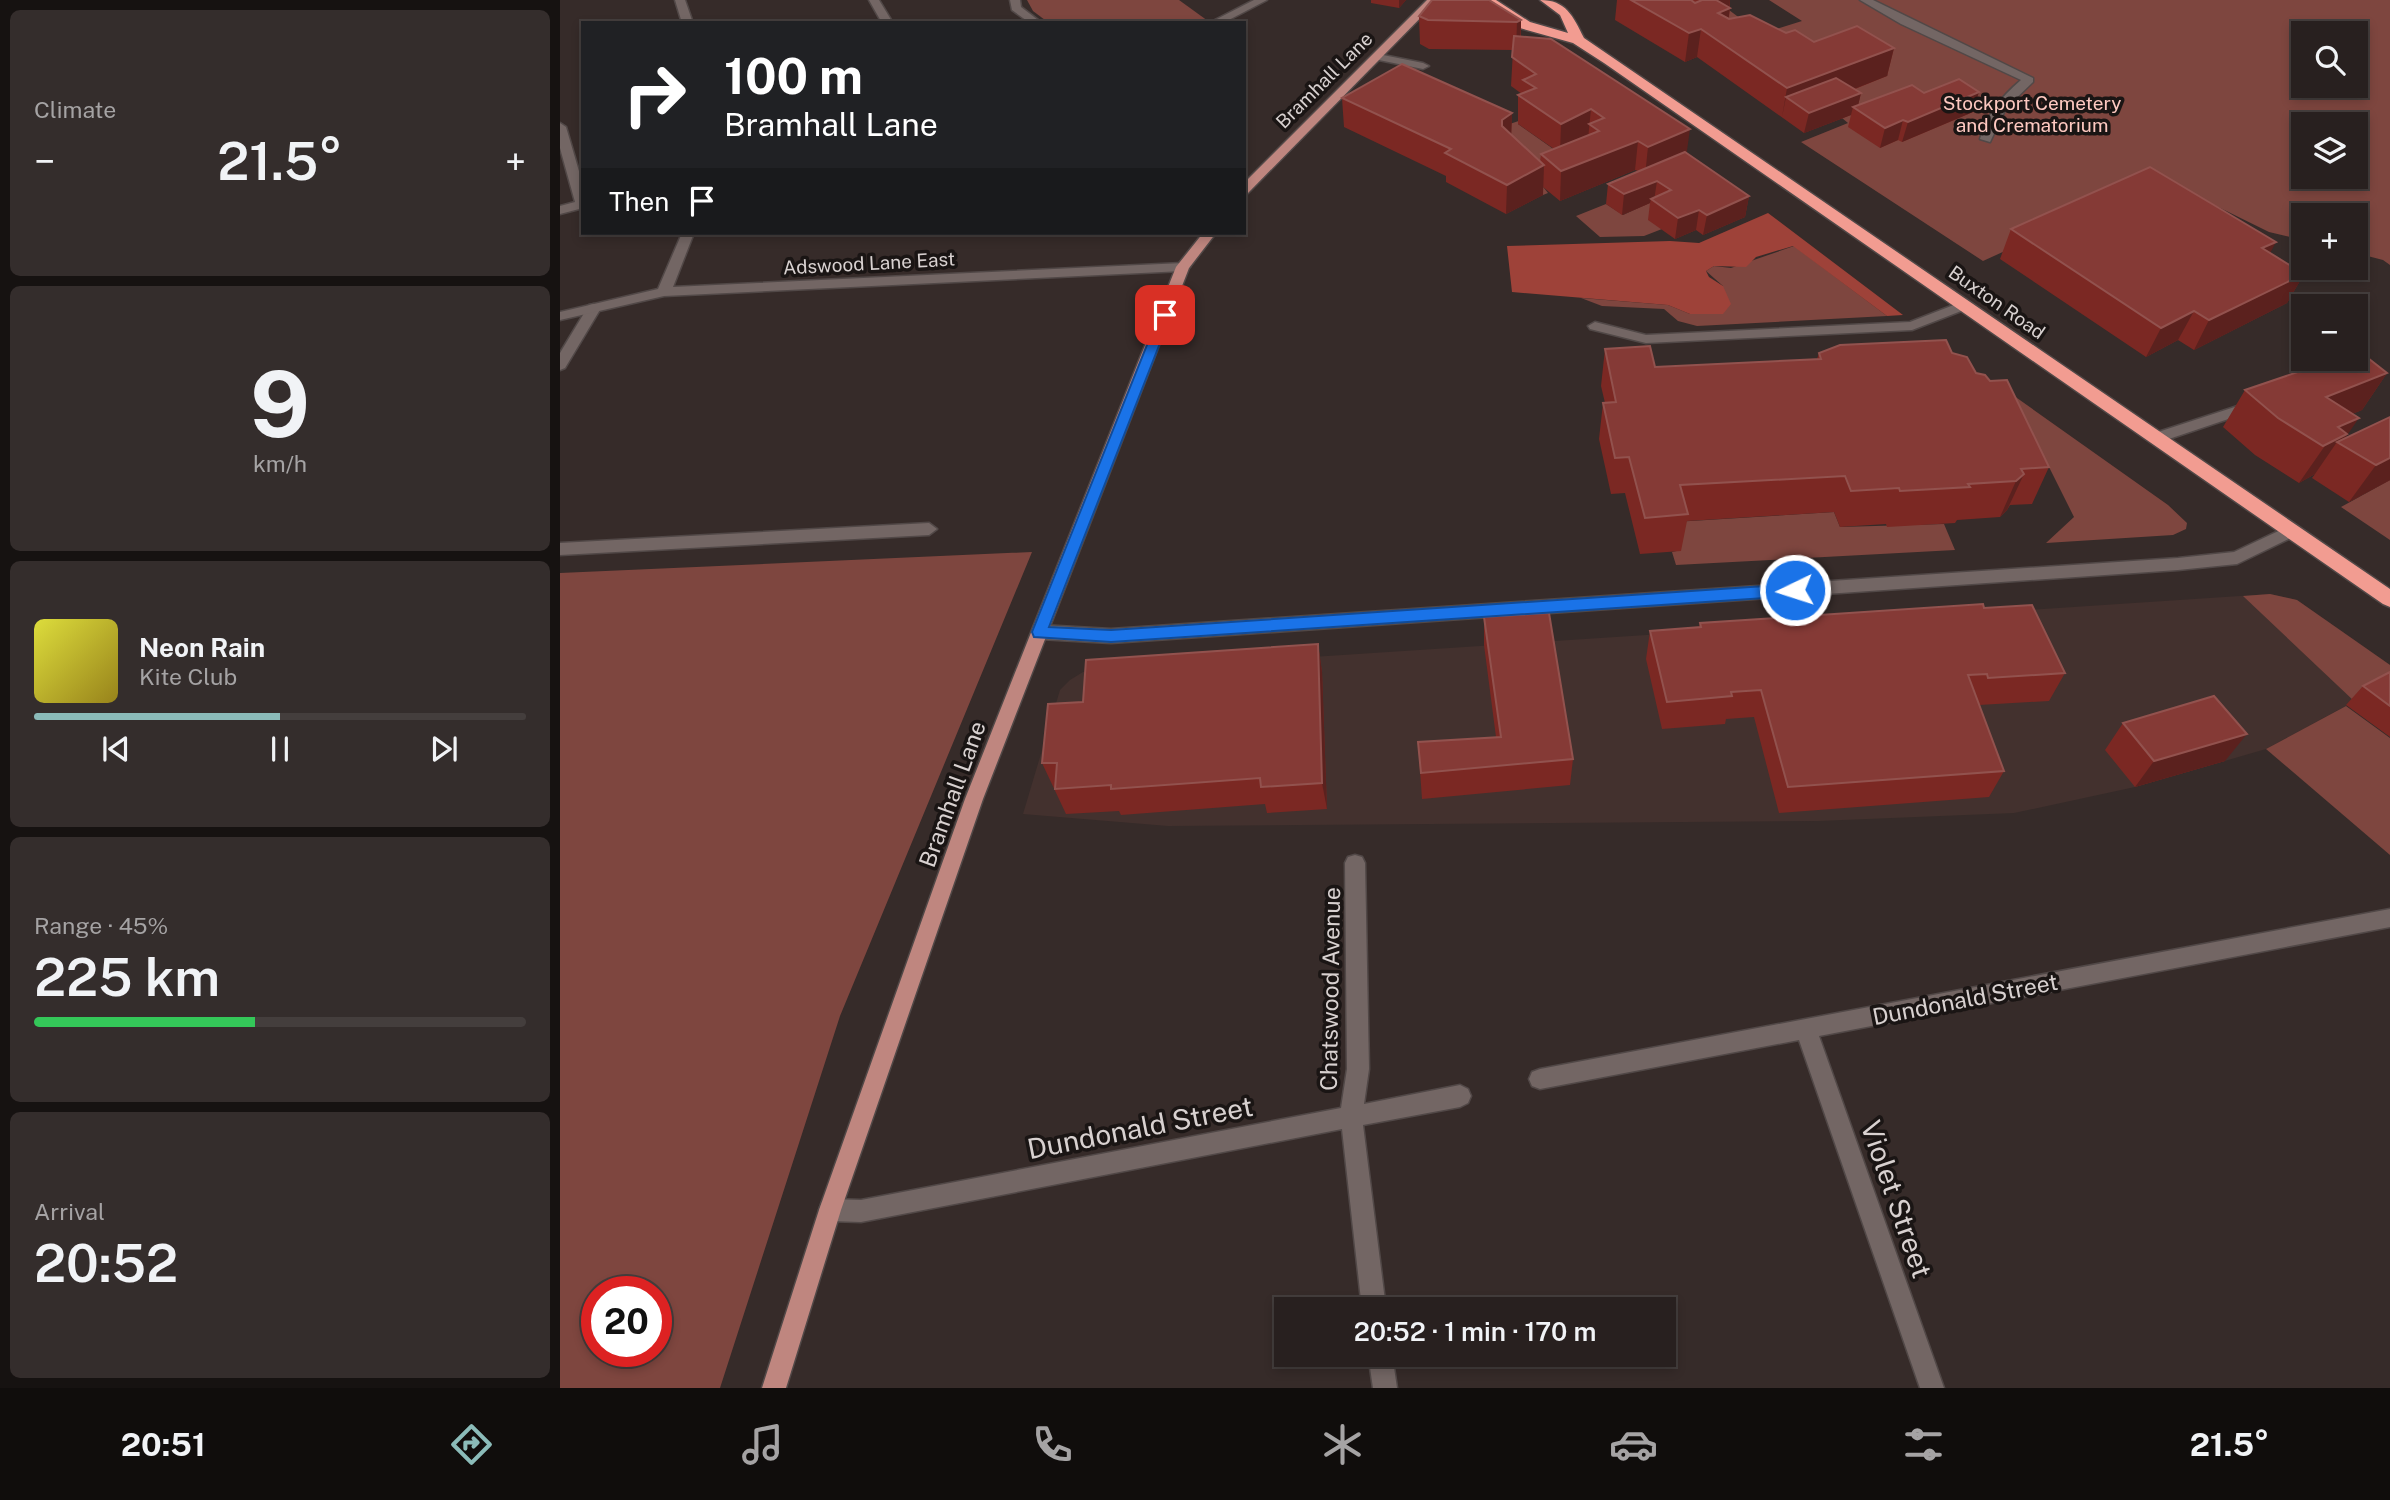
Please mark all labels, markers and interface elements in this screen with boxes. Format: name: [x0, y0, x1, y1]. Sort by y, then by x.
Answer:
map controls: [2291, 21, 2368, 371]
button: search: [2291, 21, 2368, 98]
street label: Bramhall Lane: [1271, 27, 1377, 133]
text: 100 m: [724, 47, 863, 105]
icon: right: [609, 49, 700, 140]
park label: Stockport Cemetery and Crematorium: [1943, 92, 2121, 136]
text: Climate: [34, 96, 116, 123]
text: Bramhall Lane: [724, 106, 938, 143]
button: layers: [2291, 112, 2368, 189]
text: 21.5°: [217, 131, 343, 192]
text: −: [34, 139, 55, 184]
text: +: [505, 139, 526, 184]
icon: arrive: [683, 182, 721, 220]
text: Then: [609, 186, 669, 217]
button: +: [2291, 203, 2368, 280]
street label: Adswood Lane East: [782, 248, 956, 278]
street label: Buxton Road: [1945, 261, 2049, 343]
pin: [1135, 285, 1195, 345]
button: −: [2291, 294, 2368, 371]
icon: arrive: [1146, 296, 1184, 334]
text: 9: [250, 351, 310, 457]
text: km/h: [253, 450, 307, 477]
position arrow: [1758, 553, 1832, 627]
text: Neon Rain: [139, 632, 265, 663]
text: Kite Club: [139, 663, 237, 690]
street label: Bramhall Lane: [913, 717, 991, 871]
icon: previous: [97, 730, 135, 768]
icon: pause: [261, 730, 299, 768]
icon: next: [425, 730, 463, 768]
street label: Chatswood Avenue: [1315, 887, 1345, 1091]
text: Range · 45%: [34, 912, 168, 939]
text: 225 km: [34, 947, 220, 1008]
street label: Dundonald Street: [1870, 968, 2060, 1030]
street label: Dundonald Street: [1024, 1089, 1256, 1165]
street label: Violet Street: [1855, 1116, 1939, 1282]
text: Arrival: [34, 1198, 105, 1225]
text: 20:52: [34, 1233, 178, 1294]
speed limit sign: 20: [581, 1276, 672, 1367]
text: 20:52 · 1 min · 170 m: [1354, 1316, 1596, 1347]
icon: directions: [447, 1420, 496, 1469]
icon: music: [738, 1420, 787, 1469]
icon: phone: [1028, 1420, 1077, 1469]
icon: climate: [1318, 1420, 1367, 1469]
icon: car: [1609, 1420, 1658, 1469]
icon: filters: [1899, 1420, 1948, 1469]
text: 20:51: [121, 1426, 206, 1463]
text: 21.5°: [2190, 1426, 2269, 1463]

